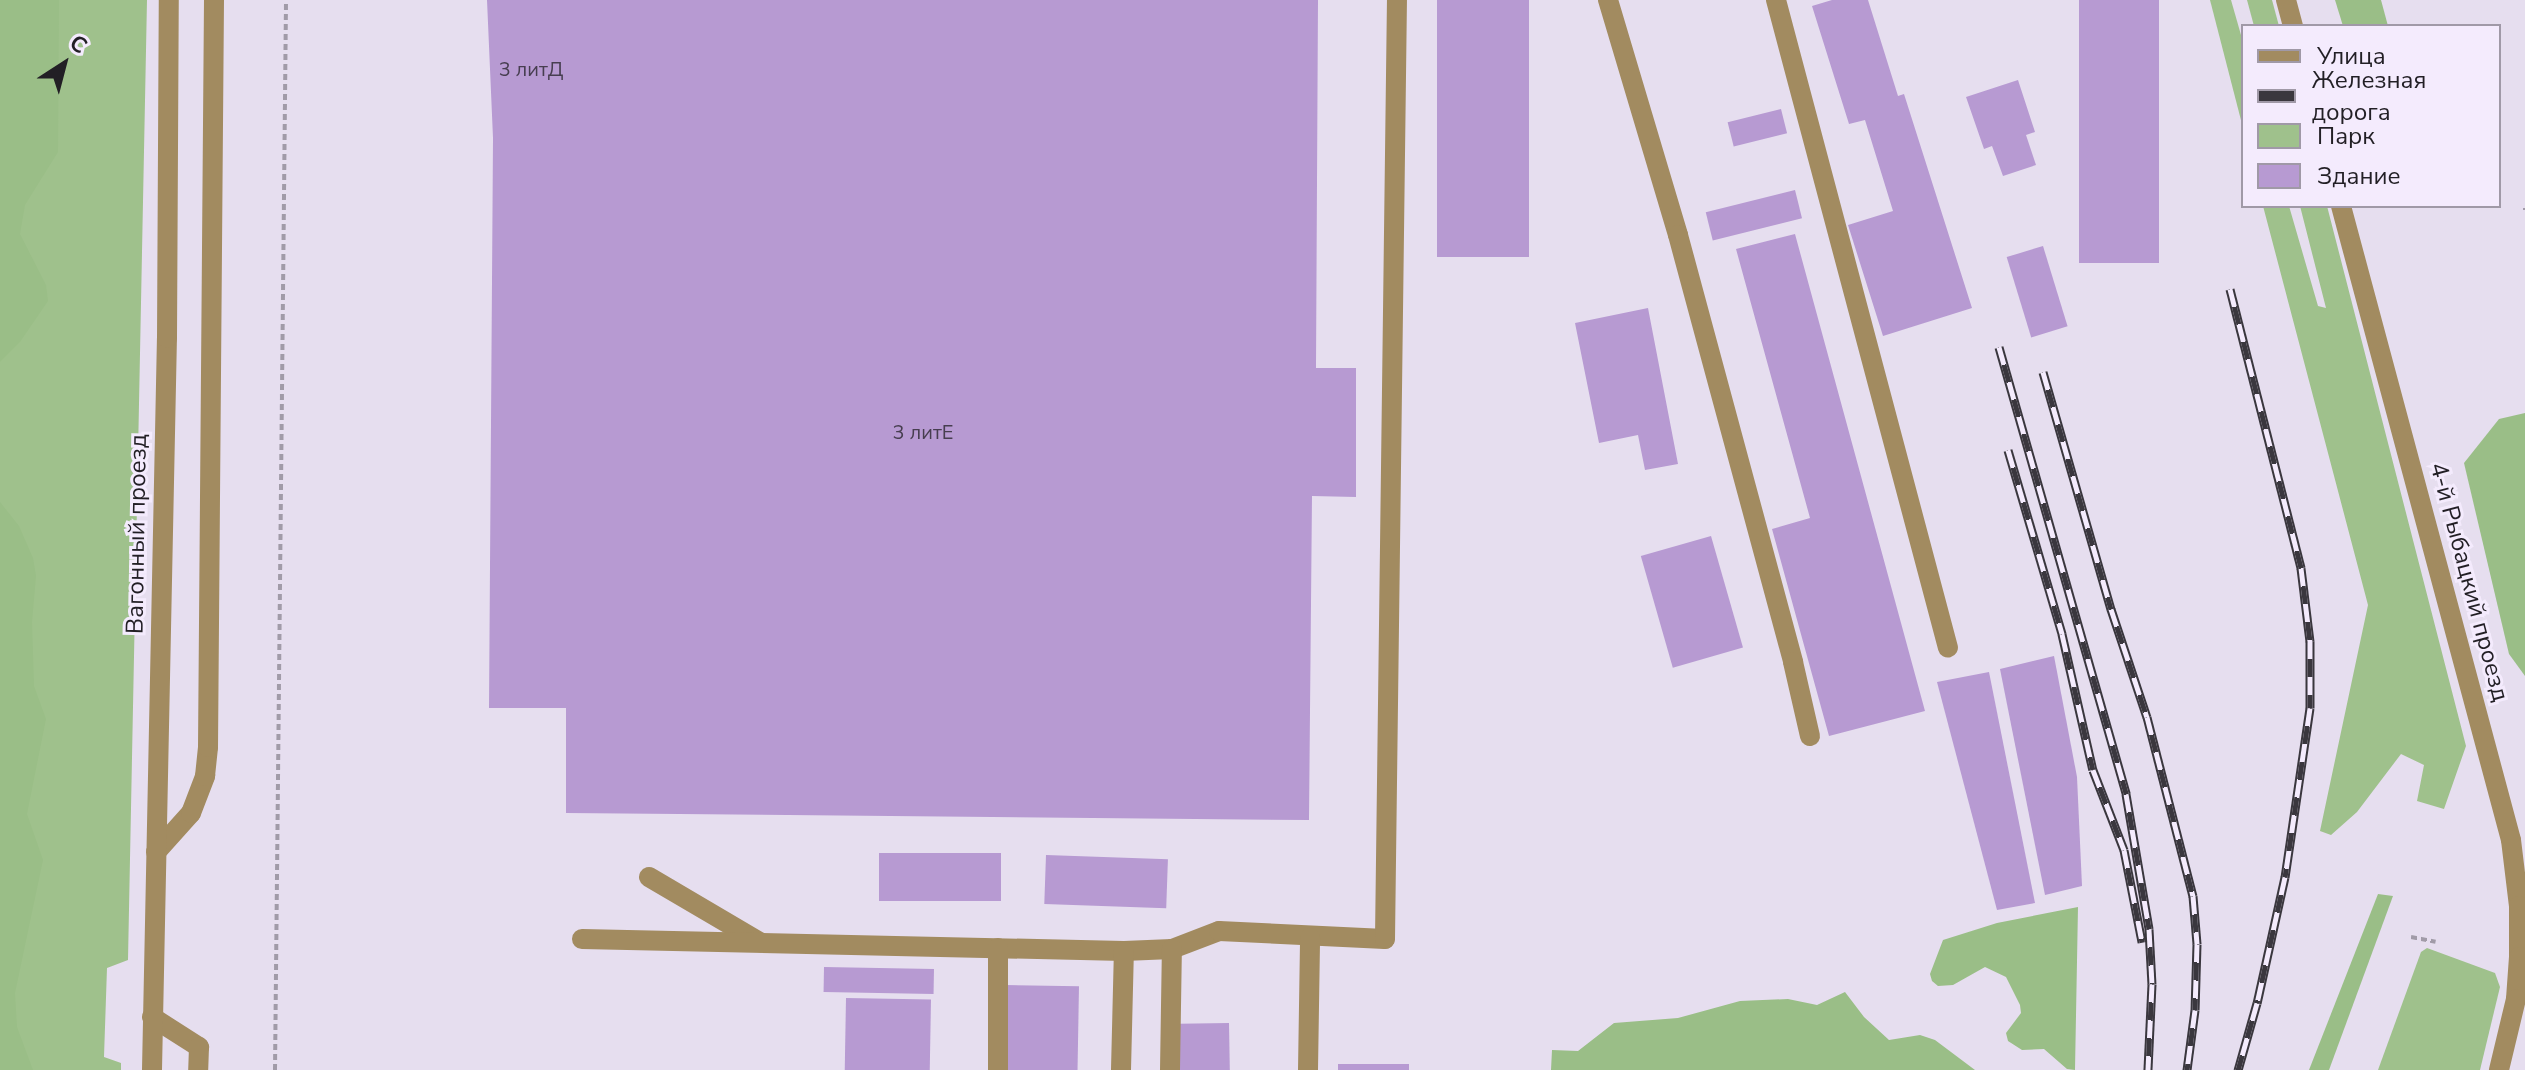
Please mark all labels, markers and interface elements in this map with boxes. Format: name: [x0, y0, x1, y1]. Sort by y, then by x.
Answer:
north arrow: [24, 24, 104, 104]
legend: [2241, 24, 2501, 208]
text: С: [63, 28, 93, 61]
text: Улица: [2317, 40, 2386, 72]
house number: 3 литД: [499, 57, 563, 81]
text: Железная дорога: [2312, 64, 2426, 128]
text: Парк: [2317, 120, 2375, 152]
text: Здание: [2317, 160, 2401, 192]
house number: 3 литЕ: [893, 420, 953, 444]
street label: Вагонный проезд: [121, 434, 153, 634]
street label: 4-й Рыбацкий проезд: [2423, 459, 2515, 705]

